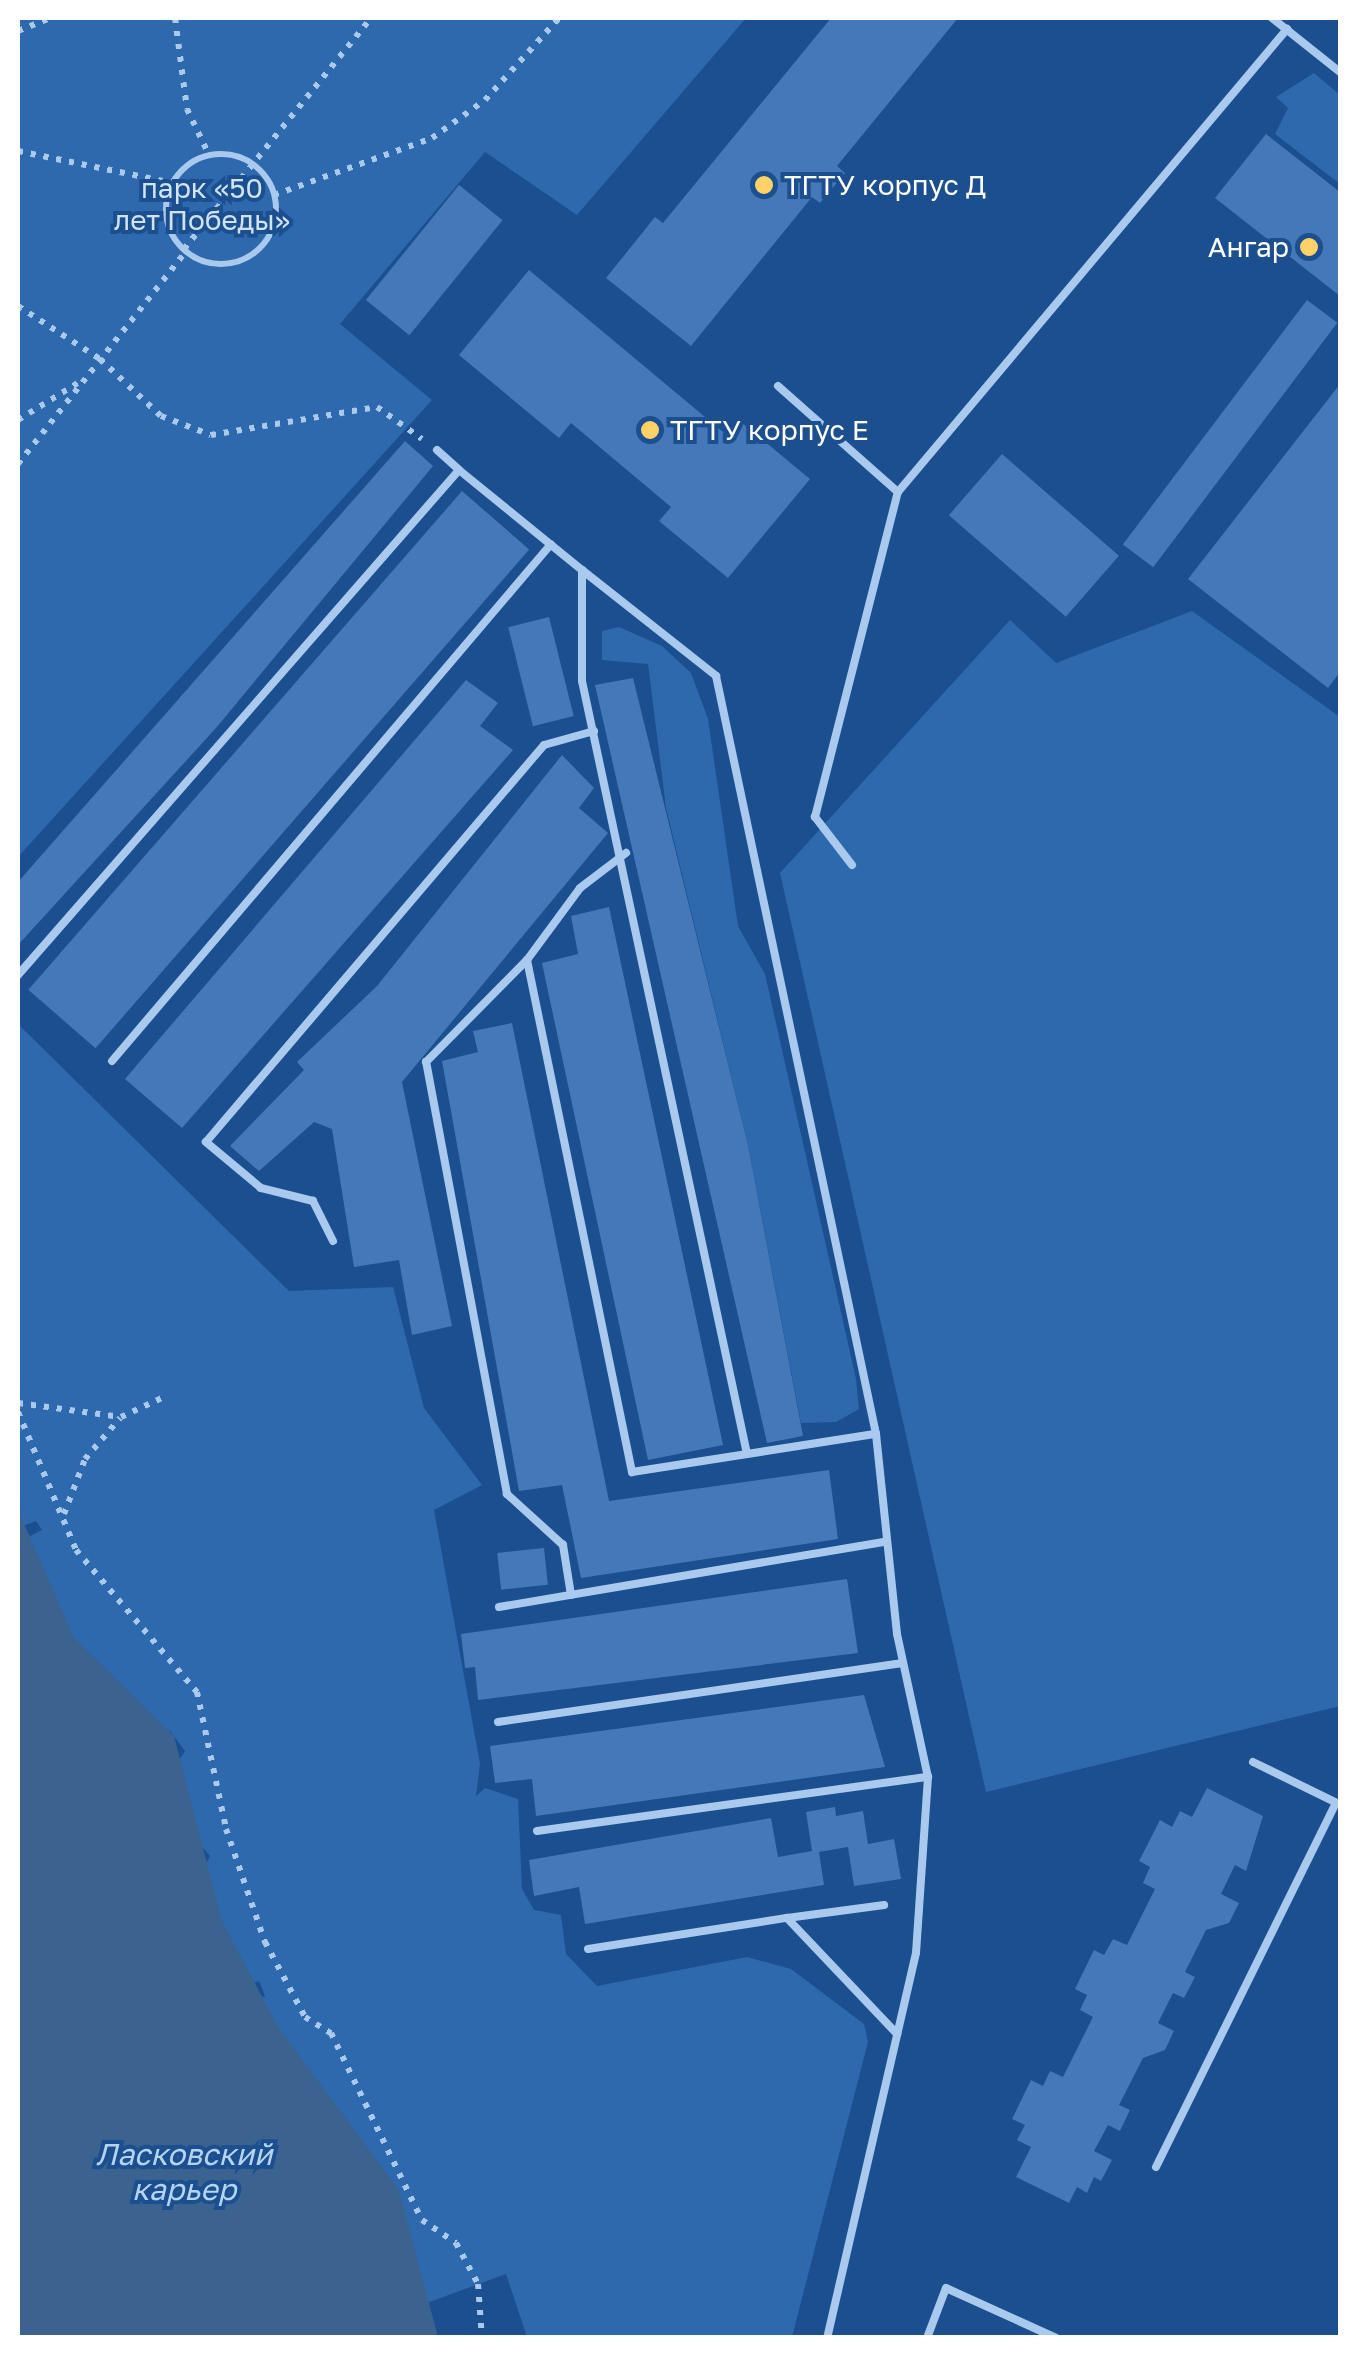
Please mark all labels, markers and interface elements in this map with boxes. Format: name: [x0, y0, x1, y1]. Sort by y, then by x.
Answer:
place label: ТГТУ корпус Д: [784, 168, 986, 202]
park label: парк «50 лет Победы»: [114, 171, 290, 237]
marker: ТГТУ корпус Д: [753, 174, 775, 196]
place label: Ангар: [1208, 230, 1289, 264]
marker: Ангар: [1298, 236, 1320, 258]
place label: ТГТУ корпус Е: [670, 413, 869, 447]
marker: ТГТУ корпус Е: [639, 419, 661, 441]
water label: Ласковский карьер: [96, 2136, 272, 2206]

